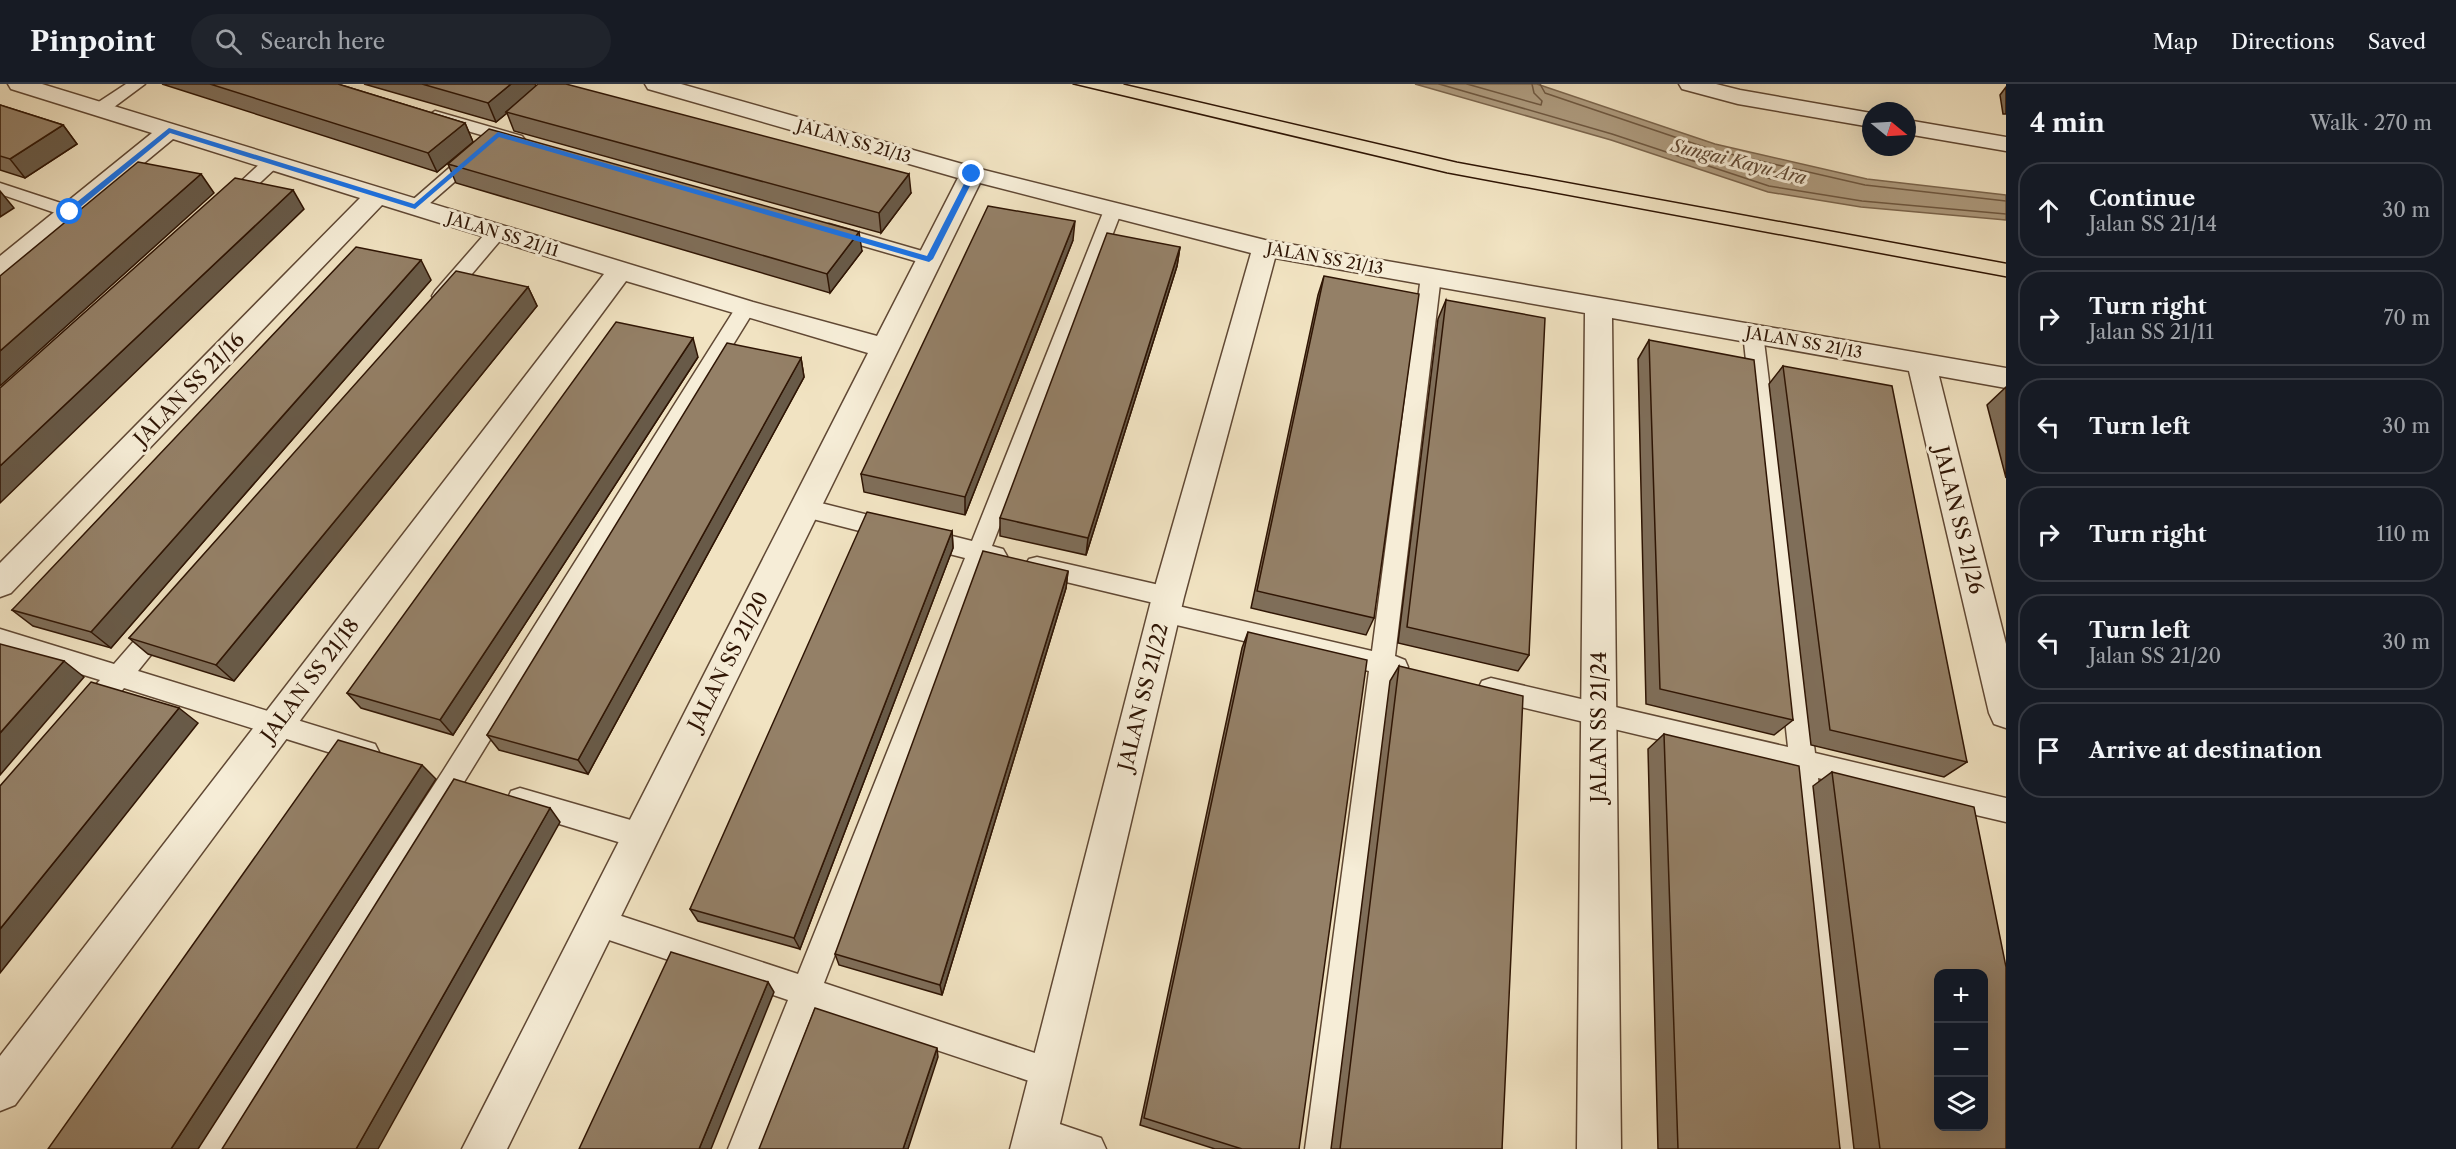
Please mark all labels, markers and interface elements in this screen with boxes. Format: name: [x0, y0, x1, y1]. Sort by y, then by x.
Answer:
search box: [191, 14, 611, 68]
text: Pinpoint: [30, 24, 155, 58]
icon: search: [212, 25, 245, 58]
text: Search here: [260, 28, 385, 55]
text: Map: [2153, 29, 2198, 54]
text: Directions: [2231, 29, 2335, 54]
text: Saved: [2368, 29, 2426, 54]
north arrow: [1862, 102, 1916, 156]
text: 4 min: [2030, 107, 2105, 139]
text: Walk · 270 m: [2310, 111, 2432, 135]
street label: JALAN SS 21/13: [792, 114, 914, 167]
water label: Sungai Kayu Ara: [1668, 134, 1809, 189]
route end: [958, 160, 984, 186]
text: Continue: [2089, 185, 2195, 212]
icon: ahead: [2032, 194, 2065, 227]
route start: [56, 198, 82, 224]
text: 30 m: [2382, 198, 2430, 222]
street label: JALAN SS 21/11: [442, 207, 562, 261]
text: Jalan SS 21/14: [2089, 212, 2217, 236]
street label: JALAN SS 21/13: [1262, 237, 1385, 278]
text: Turn right: [2089, 293, 2207, 320]
icon: right: [2032, 302, 2065, 335]
text: 70 m: [2384, 306, 2430, 330]
text: Jalan SS 21/11: [2089, 320, 2214, 344]
street label: JALAN SS 21/13: [1741, 321, 1864, 362]
street label: JALAN SS 21/16: [127, 327, 249, 453]
icon: left: [2032, 410, 2065, 443]
text: Turn left: [2089, 413, 2190, 440]
text: 30 m: [2382, 414, 2430, 438]
street label: JALAN SS 21/26: [1928, 441, 1989, 596]
icon: right: [2032, 518, 2065, 551]
text: Turn right: [2089, 521, 2207, 548]
text: 110 m: [2377, 522, 2430, 546]
street label: JALAN SS 21/20: [681, 588, 773, 737]
street label: JALAN SS 21/18: [254, 614, 364, 749]
text: Turn left: [2089, 617, 2190, 644]
street label: JALAN SS 21/22: [1112, 621, 1173, 776]
icon: left: [2032, 626, 2065, 659]
text: 30 m: [2382, 630, 2430, 654]
text: Jalan SS 21/20: [2089, 644, 2221, 668]
street label: JALAN SS 21/24: [1587, 651, 1611, 806]
icon: arrive: [2032, 734, 2065, 767]
text: Arrive at destination: [2089, 737, 2322, 764]
map controls: [1934, 969, 1988, 1131]
button: +: [1934, 969, 1988, 1023]
button: −: [1934, 1023, 1988, 1077]
button: layers: [1934, 1077, 1988, 1131]

